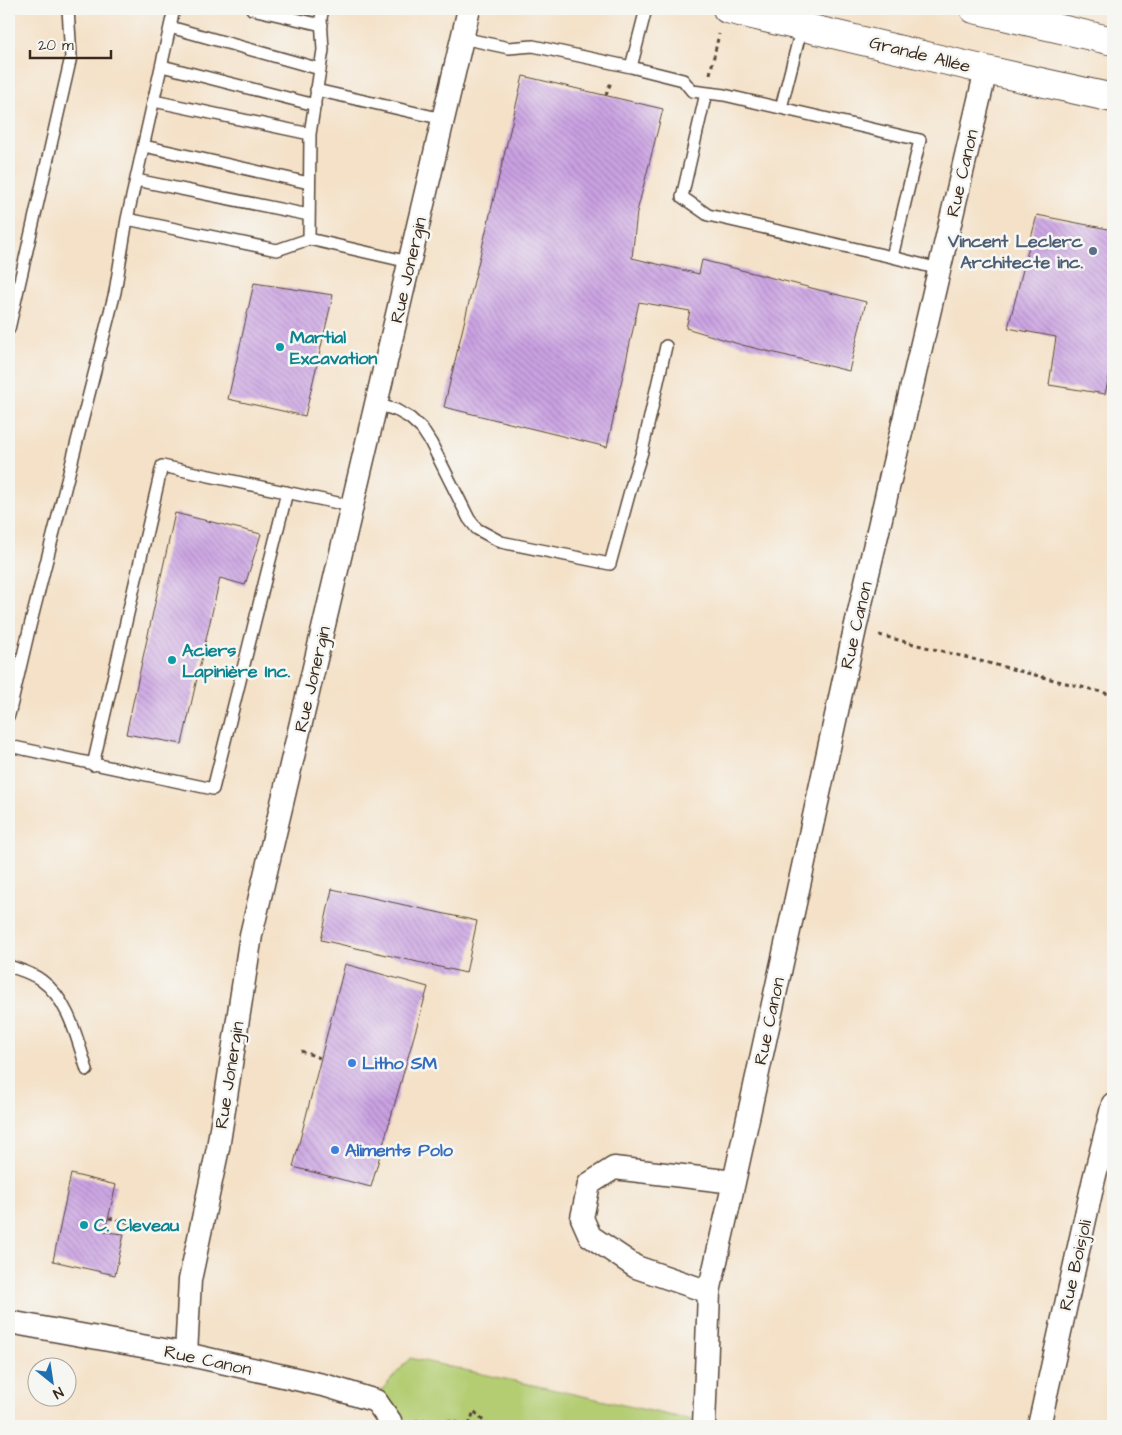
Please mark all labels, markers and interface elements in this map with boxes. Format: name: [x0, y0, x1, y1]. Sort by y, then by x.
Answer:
scale bar: [30, 28, 111, 60]
street label: Grande Allée: [867, 30, 973, 79]
text: 20 m: [38, 35, 74, 56]
street label: Rue Canon: [940, 127, 985, 219]
street label: Rue Jonergin: [384, 215, 434, 326]
place label: Vincent Leclerc Architecte inc.: [947, 229, 1084, 275]
marker: Vincent Leclerc Architecte inc.: [1087, 245, 1099, 257]
place label: Martial Excavation: [290, 325, 377, 371]
marker: Martial Excavation: [274, 341, 286, 353]
street label: Rue Canon: [834, 579, 879, 671]
street label: Rue Jonergin: [288, 624, 338, 735]
place label: Aciers Lapinière Inc.: [182, 638, 291, 684]
marker: Aciers Lapinière Inc.: [166, 654, 178, 666]
street label: Rue Canon: [748, 975, 791, 1067]
street label: Rue Jonergin: [209, 1020, 251, 1131]
place label: Litho SM: [362, 1051, 437, 1076]
marker: Litho SM: [346, 1057, 358, 1069]
place label: Aliments Polo: [345, 1138, 454, 1163]
marker: Aliments Polo: [329, 1144, 341, 1156]
place label: C. Cleveau: [94, 1213, 179, 1238]
street label: Rue Boisjoli: [1053, 1217, 1098, 1313]
marker: C. Cleveau: [78, 1219, 90, 1231]
street label: Rue Canon: [162, 1339, 254, 1382]
north arrow: [28, 1358, 78, 1408]
text: N: [49, 1382, 67, 1403]

